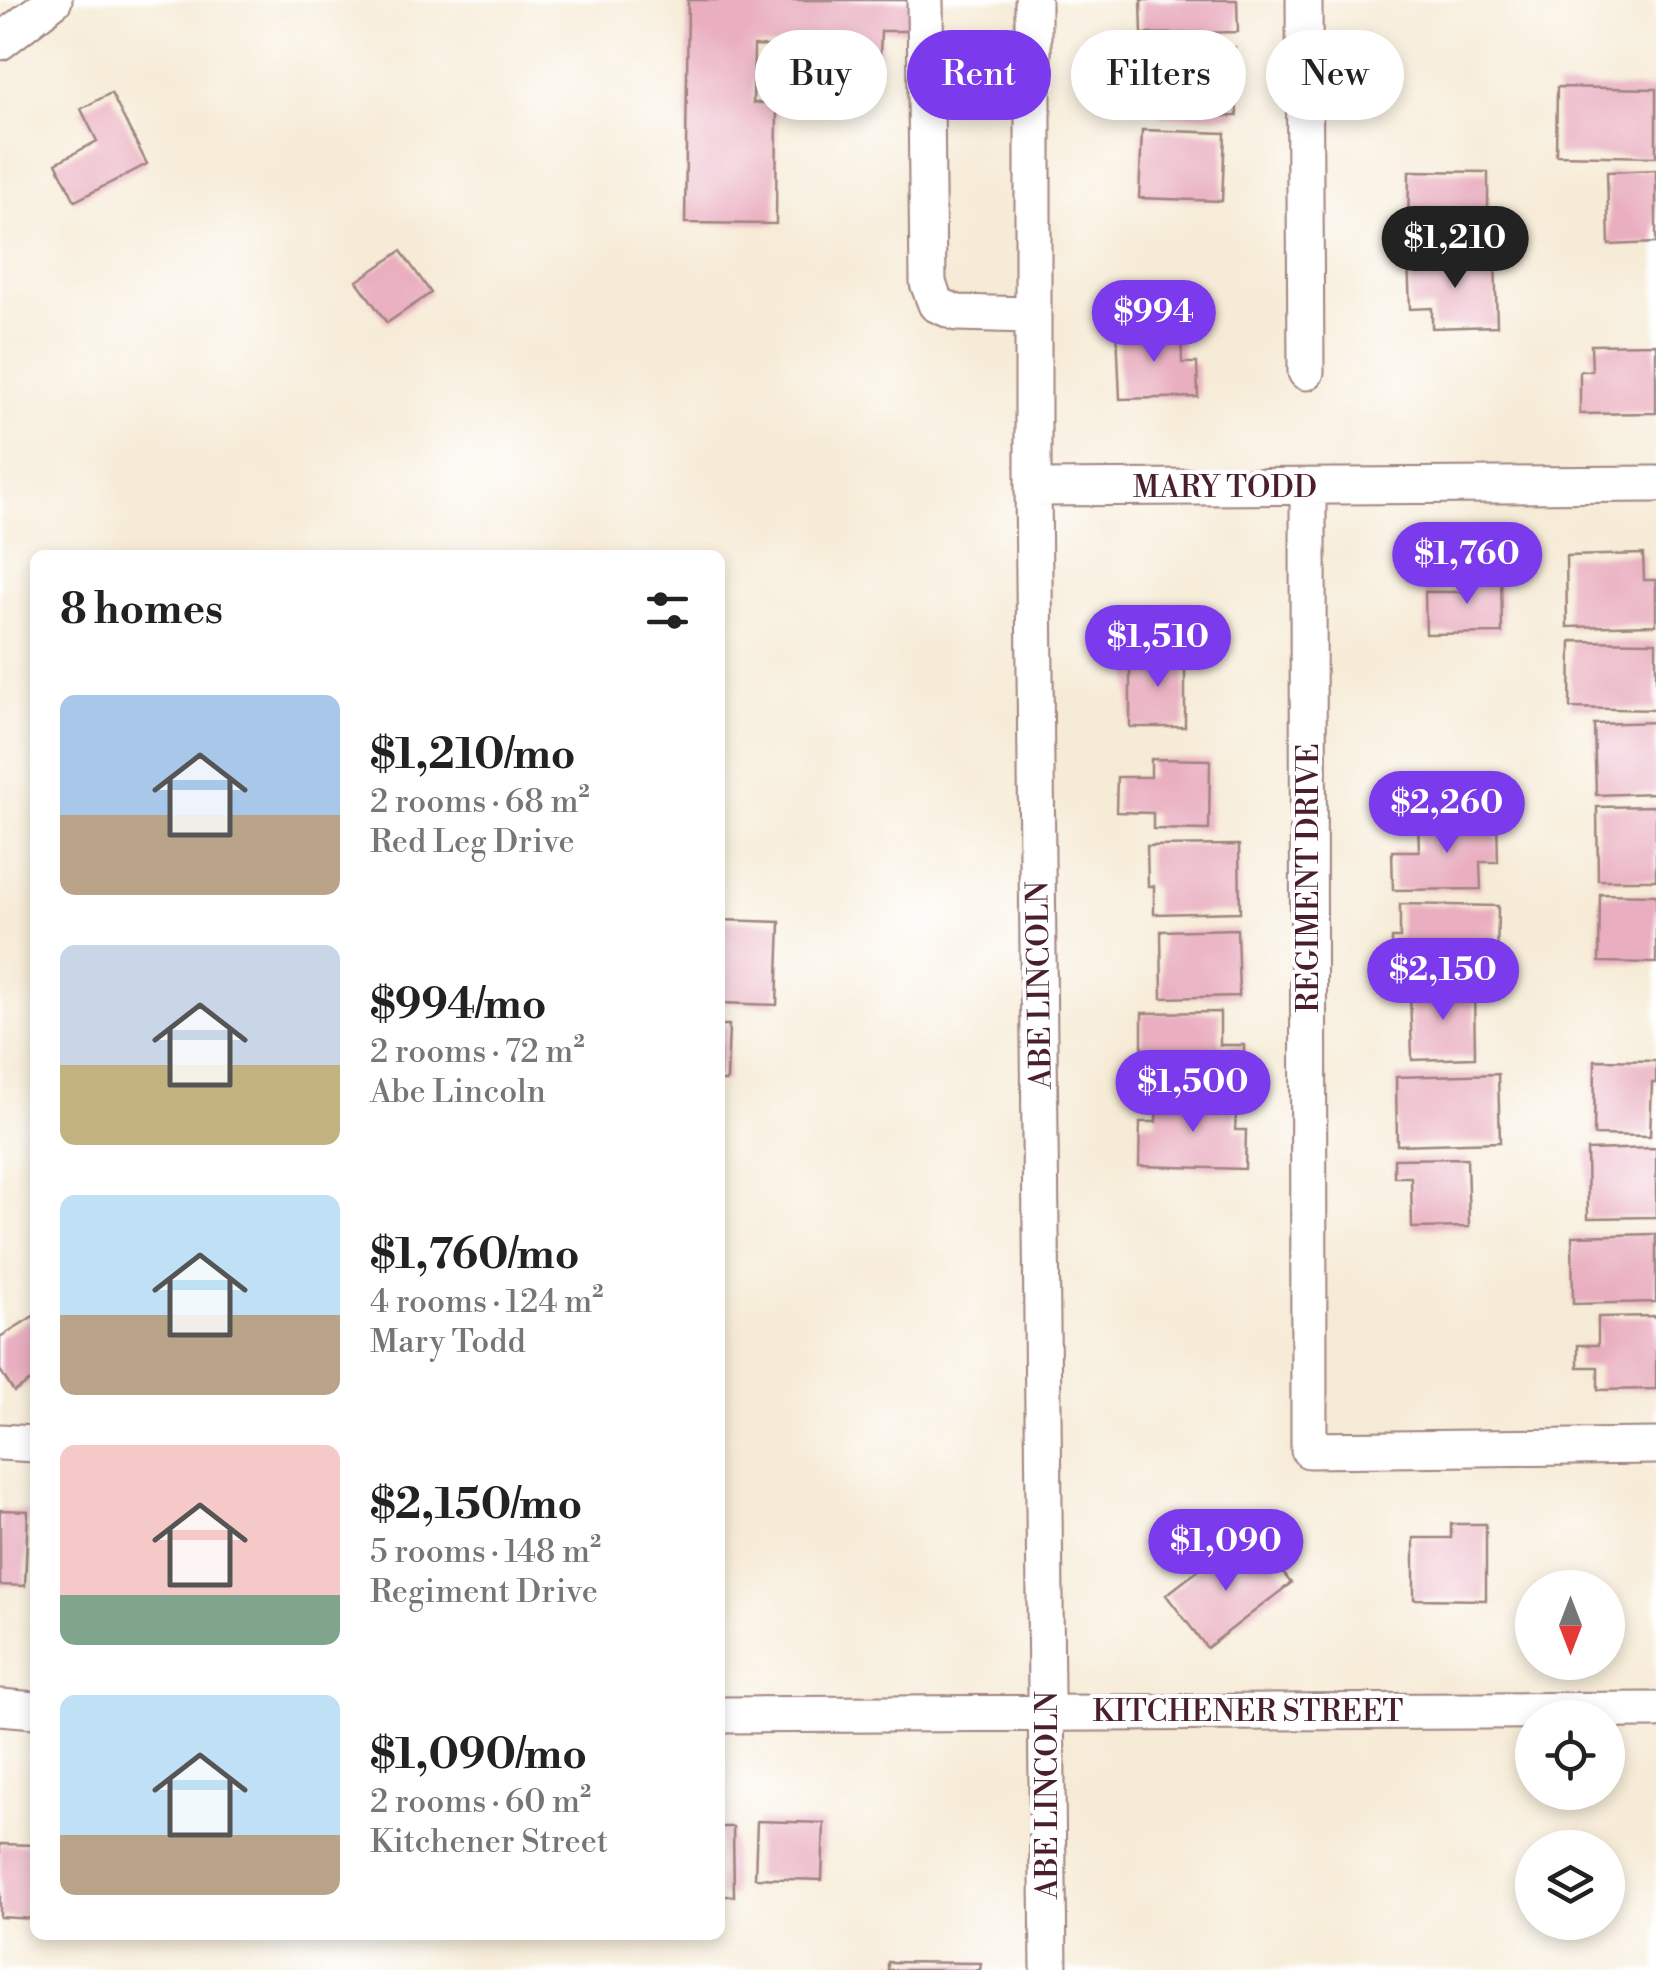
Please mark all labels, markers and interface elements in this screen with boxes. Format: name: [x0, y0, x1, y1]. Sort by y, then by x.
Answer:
chip: Buy: [755, 30, 887, 120]
chip: Rent: [907, 30, 1051, 120]
chip: Filters: [1071, 30, 1246, 120]
chip: New: [1266, 30, 1404, 120]
pin: $1,210: [1374, 206, 1536, 291]
text: $1,210: [1404, 218, 1506, 258]
pin: $994: [1095, 280, 1213, 365]
text: $994: [1114, 292, 1194, 332]
street label: MARY TODD: [1133, 469, 1317, 507]
pin: $1,760: [1386, 522, 1548, 607]
text: $1,760: [1414, 534, 1520, 574]
icon: filters: [640, 583, 695, 638]
text: 8 homes: [60, 584, 223, 637]
pin: $1,510: [1077, 605, 1239, 690]
text: $1,510: [1107, 617, 1209, 657]
text: $1,210/mo: [370, 729, 576, 782]
icon: home: [140, 735, 260, 855]
street label: REGIMENT DRIVE: [1290, 743, 1328, 1013]
pin: $2,260: [1366, 771, 1528, 856]
text: 2 rooms · 68 m²: [370, 782, 590, 822]
text: $2,260: [1391, 783, 1503, 823]
text: Red Leg Drive: [370, 822, 575, 862]
street label: ABE LINCOLN: [1019, 881, 1061, 1090]
pin: $2,150: [1362, 938, 1524, 1023]
text: $2,150: [1389, 950, 1497, 990]
text: $994/mo: [370, 979, 546, 1032]
icon: home: [140, 985, 260, 1105]
text: 2 rooms · 72 m²: [370, 1032, 585, 1072]
pin: $1,500: [1112, 1050, 1274, 1135]
text: $1,500: [1138, 1062, 1248, 1102]
text: Abe Lincoln: [370, 1072, 546, 1112]
text: $1,760/mo: [370, 1229, 579, 1282]
icon: home: [140, 1235, 260, 1355]
text: 4 rooms · 124 m²: [370, 1282, 603, 1322]
text: Mary Todd: [370, 1322, 526, 1362]
text: $2,150/mo: [370, 1479, 582, 1532]
icon: home: [140, 1485, 260, 1605]
pin: $1,090: [1145, 1509, 1307, 1594]
text: $1,090: [1170, 1521, 1282, 1561]
text: 5 rooms · 148 m²: [370, 1532, 601, 1572]
north arrow: [1515, 1570, 1625, 1680]
map controls: [1515, 1570, 1625, 1940]
text: Regiment Drive: [370, 1572, 598, 1612]
street label: ABE LINCOLN: [1029, 1691, 1067, 1900]
street label: KITCHENER STREET: [1093, 1693, 1403, 1731]
button: locate: [1515, 1700, 1625, 1810]
text: $1,090/mo: [370, 1729, 587, 1782]
icon: home: [140, 1735, 260, 1855]
text: 2 rooms · 60 m²: [370, 1782, 591, 1822]
text: Kitchener Street: [370, 1822, 608, 1862]
button: layers: [1515, 1830, 1625, 1940]

